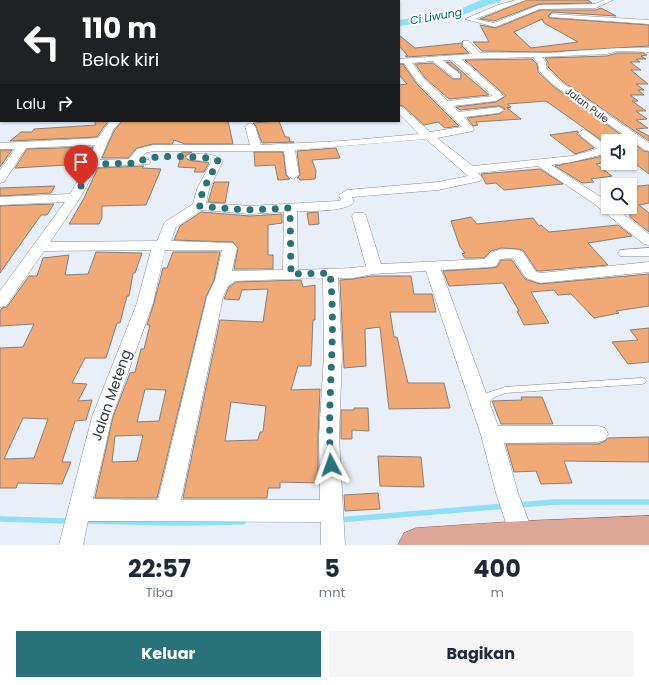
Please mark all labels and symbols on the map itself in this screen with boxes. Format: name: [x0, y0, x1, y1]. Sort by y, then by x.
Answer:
water label: Ci Liwung: [409, 3, 464, 28]
street label: Jalan Pule: [562, 84, 612, 126]
pin: [64, 145, 98, 186]
street label: Jalan Meteng: [86, 347, 136, 443]
position arrow: [310, 444, 352, 486]

